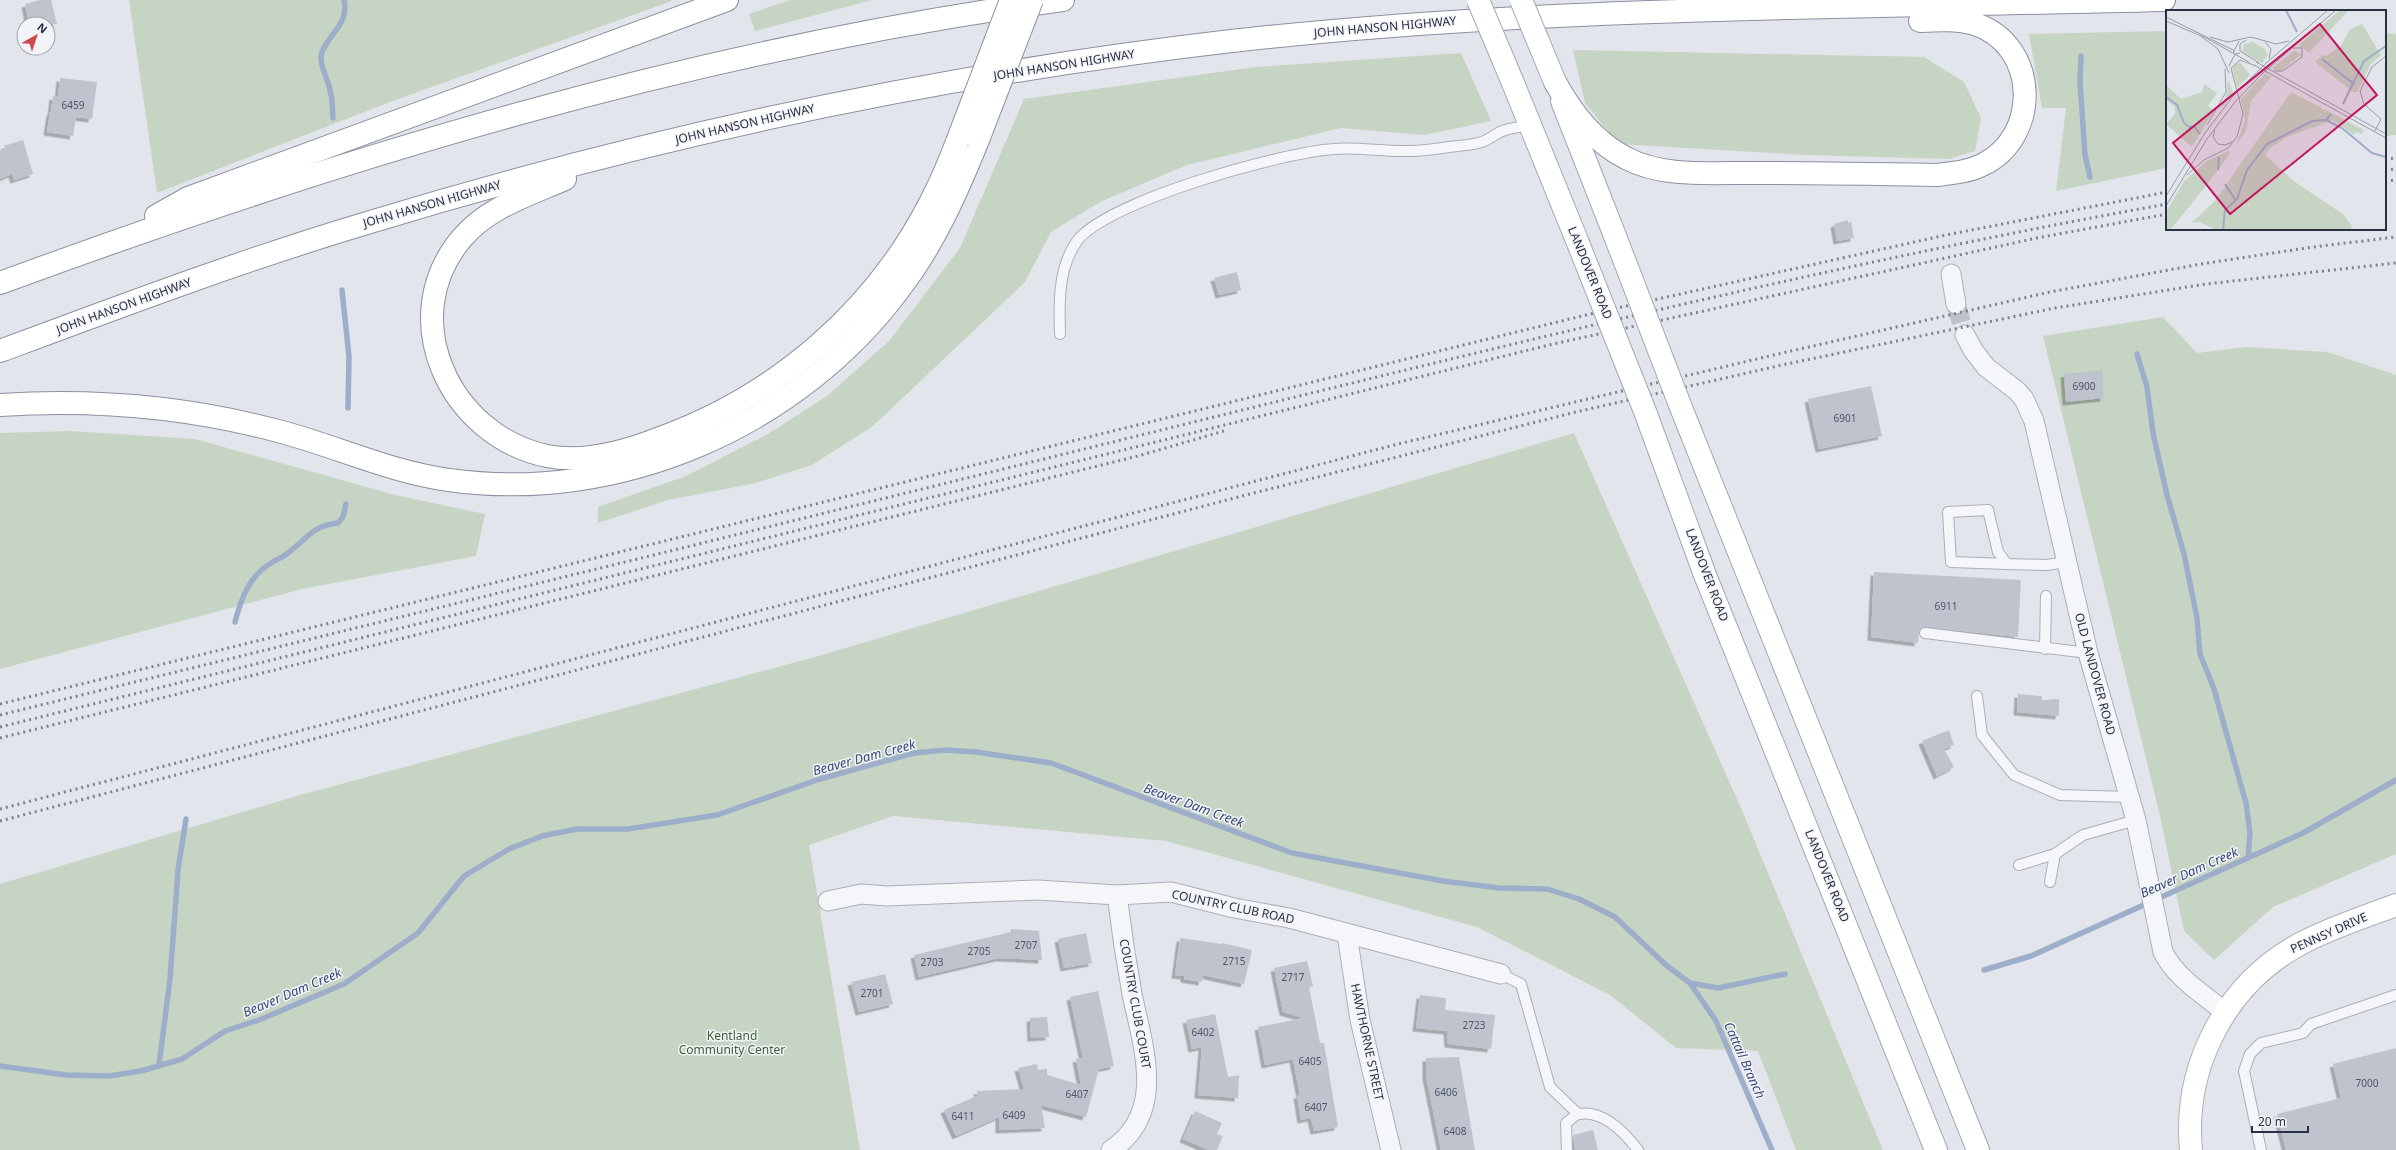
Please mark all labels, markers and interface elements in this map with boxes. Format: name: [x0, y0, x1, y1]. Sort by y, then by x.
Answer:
inset map: [2166, 10, 2386, 230]
street label: JOHN HANSON HIGHWAY: [1312, 12, 1457, 41]
north arrow: [16, 16, 56, 56]
text: N: [34, 19, 51, 36]
street label: JOHN HANSON HIGHWAY: [991, 45, 1136, 84]
house number: 6459: [62, 98, 85, 112]
street label: JOHN HANSON HIGHWAY: [672, 99, 817, 148]
street label: JOHN HANSON HIGHWAY: [360, 176, 503, 232]
street label: LANDOVER ROAD: [1564, 224, 1617, 322]
street label: JOHN HANSON HIGHWAY: [53, 273, 194, 338]
house number: 6900: [2073, 379, 2096, 393]
house number: 6901: [1834, 411, 1856, 425]
street label: LANDOVER ROAD: [1682, 526, 1733, 624]
house number: 6911: [1935, 599, 1957, 613]
street label: OLD LANDOVER ROAD: [2071, 611, 2120, 737]
water label: Beaver Dam Creek: [811, 735, 918, 779]
water label: Beaver Dam Creek: [1141, 778, 1247, 832]
street label: LANDOVER ROAD: [1801, 827, 1854, 925]
water label: Beaver Dam Creek: [2137, 842, 2241, 902]
street label: COUNTRY CLUB ROAD: [1170, 885, 1296, 928]
street label: PENNSY DRIVE: [2287, 908, 2370, 957]
house number: 2707: [1015, 938, 1038, 952]
street label: COUNTRY CLUB COURT: [1116, 938, 1155, 1071]
house number: 2705: [968, 944, 991, 958]
house number: 2715: [1223, 954, 1246, 968]
house number: 2703: [921, 955, 944, 969]
water label: Beaver Dam Creek: [240, 963, 345, 1021]
house number: 2717: [1282, 970, 1305, 984]
street label: HAWTHORNE STREET: [1347, 982, 1388, 1102]
house number: 2701: [861, 986, 883, 1000]
house number: 2723: [1463, 1018, 1486, 1032]
water label: Cattail Branch: [1720, 1019, 1770, 1101]
house number: 6402: [1192, 1025, 1215, 1039]
park label: Kentland Community Center: [679, 1027, 785, 1058]
house number: 6405: [1299, 1054, 1322, 1068]
house number: 7000: [2356, 1076, 2379, 1090]
house number: 6406: [1435, 1085, 1458, 1099]
house number: 6407: [1066, 1087, 1089, 1101]
house number: 6407: [1305, 1100, 1328, 1114]
house number: 6409: [1003, 1108, 1026, 1122]
scale bar: [2252, 1108, 2308, 1134]
house number: 6411: [952, 1109, 974, 1123]
text: 20 m: [2258, 1113, 2286, 1130]
house number: 6408: [1444, 1124, 1467, 1138]

